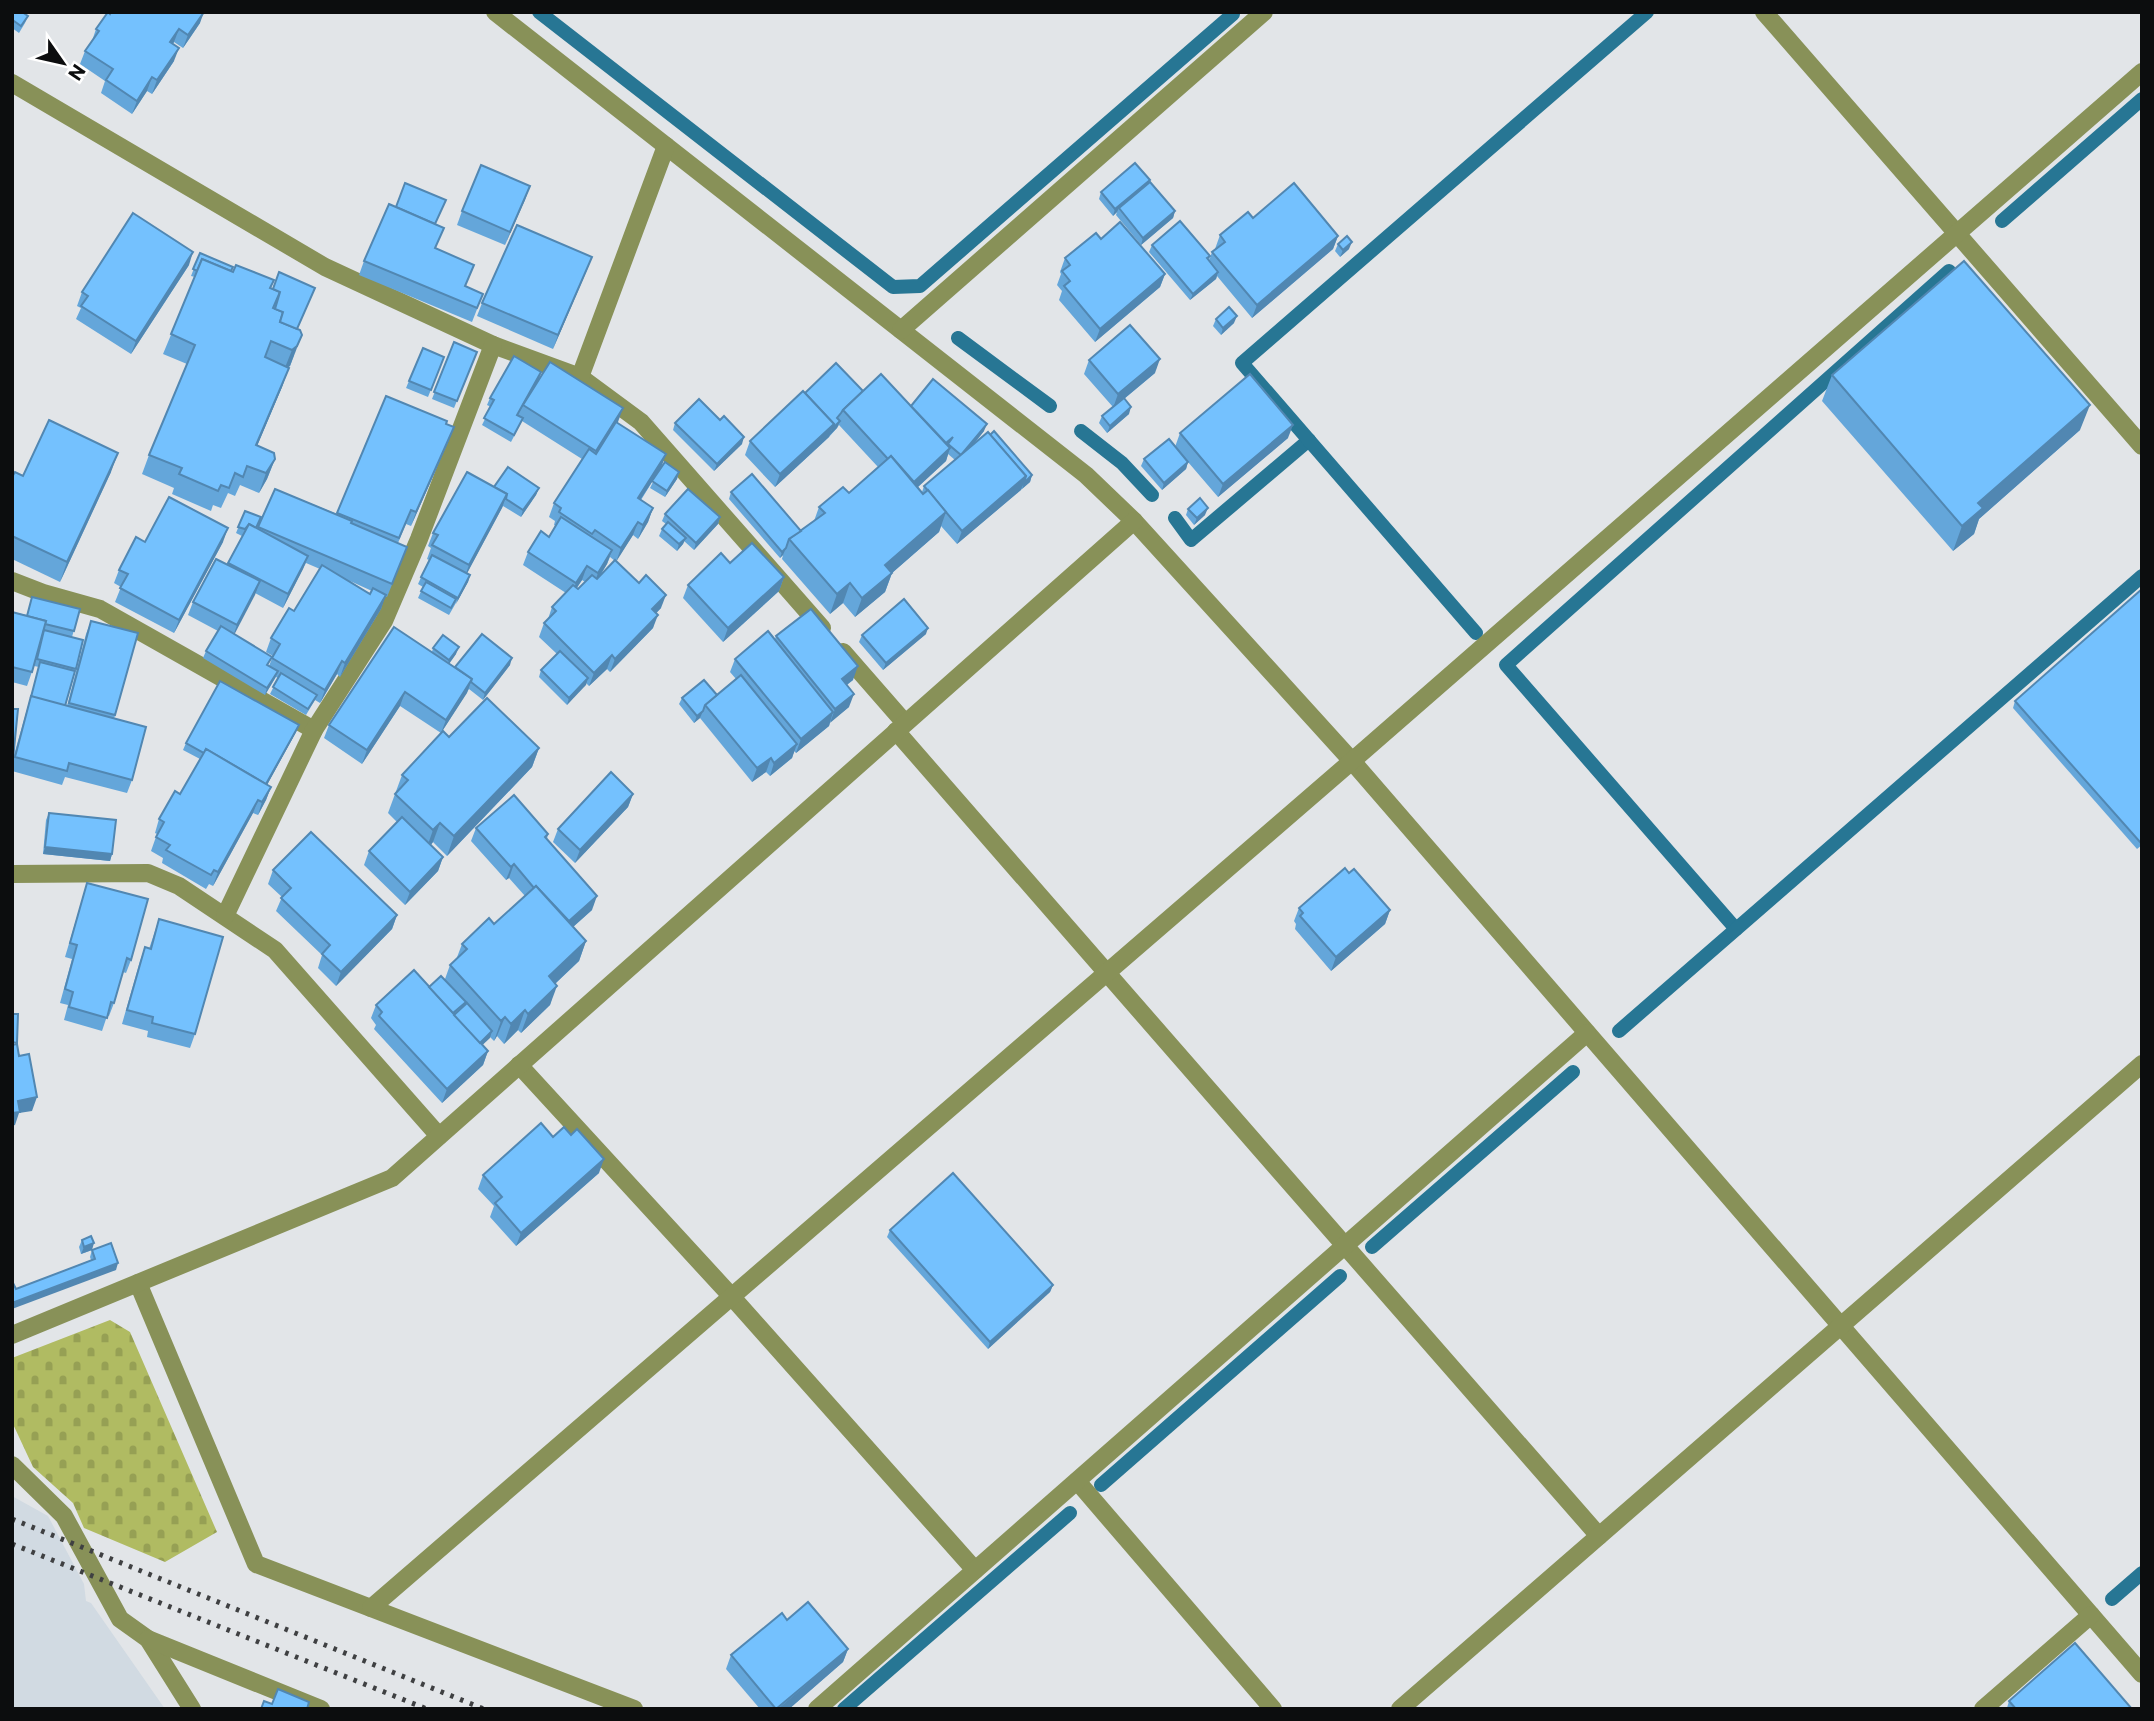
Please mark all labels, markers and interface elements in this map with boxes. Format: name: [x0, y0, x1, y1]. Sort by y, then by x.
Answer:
north arrow: [28, 28, 98, 98]
text: N: [64, 60, 91, 85]

